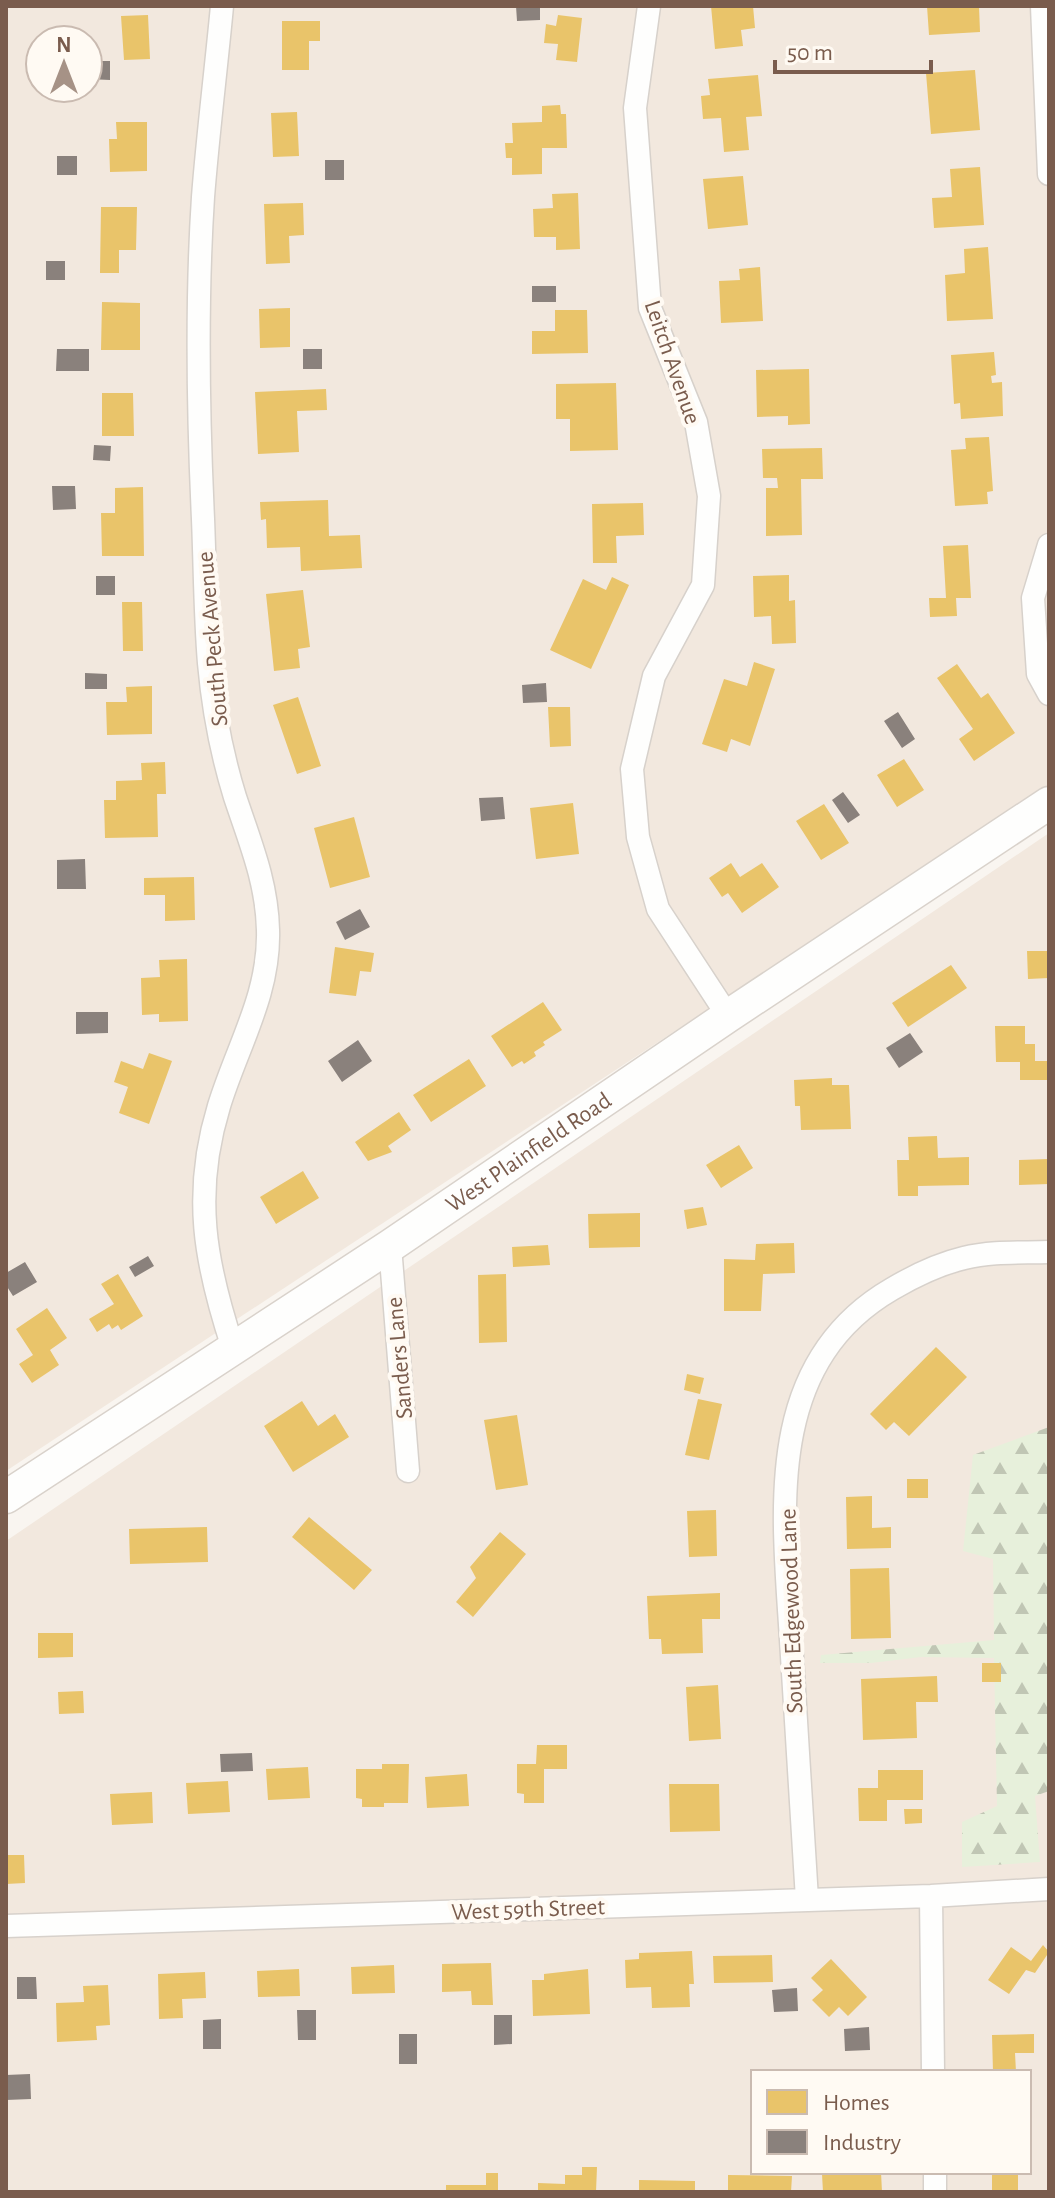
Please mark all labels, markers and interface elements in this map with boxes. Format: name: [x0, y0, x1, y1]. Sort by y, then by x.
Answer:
north arrow: [24, 24, 104, 104]
scale bar: [775, 24, 931, 74]
text: N: [56, 34, 72, 56]
text: 50 m: [787, 41, 833, 65]
street label: Leitch Avenue: [640, 297, 704, 427]
street label: South Peck Avenue: [193, 550, 233, 727]
street label: West Plainfield Road: [442, 1088, 616, 1217]
street label: Sanders Lane: [383, 1296, 417, 1420]
street label: South Edgewood Lane: [776, 1508, 808, 1714]
street label: West 59th Street: [451, 1895, 606, 1925]
legend: [751, 2070, 1031, 2174]
text: Homes: [823, 2091, 890, 2115]
text: Industry: [823, 2131, 901, 2155]

